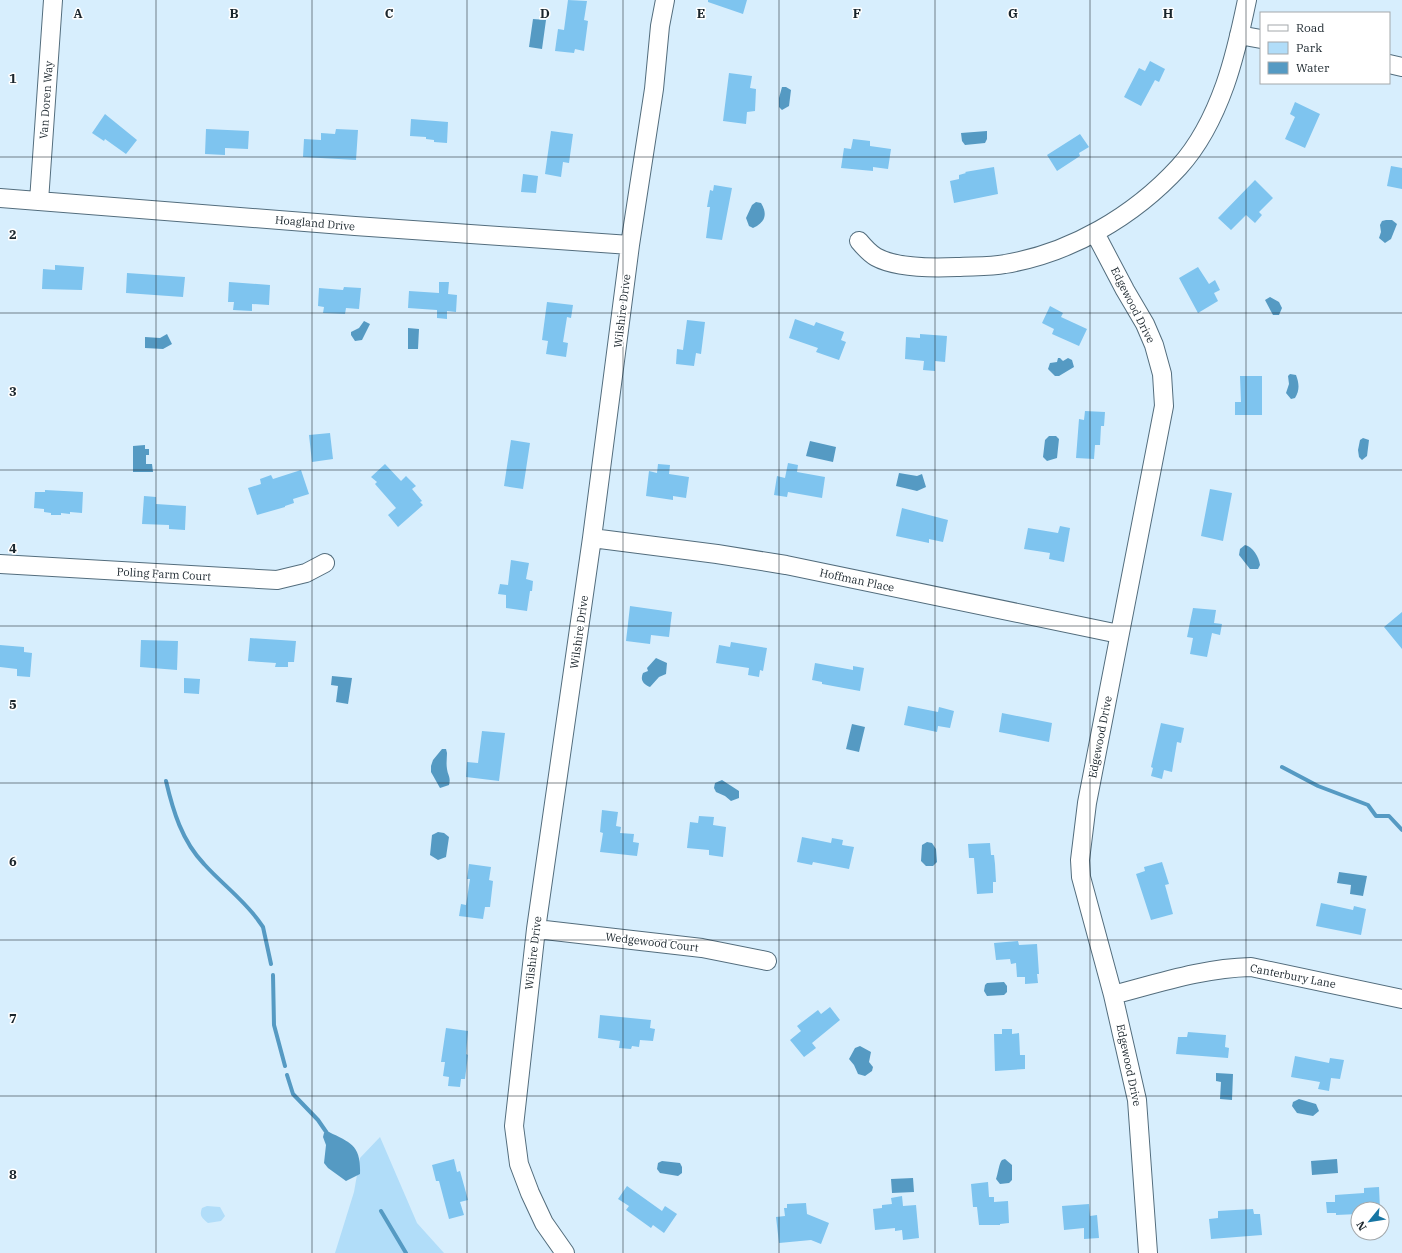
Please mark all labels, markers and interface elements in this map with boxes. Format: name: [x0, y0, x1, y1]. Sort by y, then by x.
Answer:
text: A: [73, 5, 83, 22]
text: B: [229, 5, 239, 22]
text: C: [385, 5, 394, 22]
text: D: [540, 5, 550, 22]
text: E: [697, 5, 705, 22]
text: F: [853, 5, 861, 22]
text: G: [1008, 5, 1018, 22]
text: H: [1163, 5, 1174, 22]
legend: [1260, 12, 1390, 84]
text: Road: [1296, 20, 1325, 35]
text: Park: [1296, 40, 1322, 55]
street label: Van Doren Way: [36, 60, 56, 140]
text: Water: [1296, 60, 1330, 75]
text: 1: [9, 70, 17, 87]
street label: Hoagland Drive: [274, 213, 356, 233]
text: 2: [9, 226, 17, 243]
street label: Edgewood Drive: [1108, 265, 1158, 345]
street label: Wilshire Drive: [611, 273, 633, 349]
text: 3: [9, 383, 17, 400]
text: 4: [9, 540, 17, 557]
street label: Poling Farm Court: [116, 565, 212, 583]
street label: Hoffman Place: [818, 565, 896, 595]
street label: Wilshire Drive: [567, 594, 591, 670]
street label: Edgewood Drive: [1085, 695, 1115, 779]
text: 5: [9, 696, 17, 713]
text: 6: [9, 853, 17, 870]
street label: Wilshire Drive: [522, 915, 544, 991]
street label: Wedgewood Court: [605, 929, 700, 955]
street label: Canterbury Lane: [1249, 961, 1337, 991]
text: 7: [9, 1010, 17, 1027]
street label: Edgewood Drive: [1113, 1023, 1145, 1107]
text: 8: [9, 1166, 17, 1183]
north arrow: [1350, 1201, 1390, 1241]
text: N: [1353, 1218, 1370, 1233]

